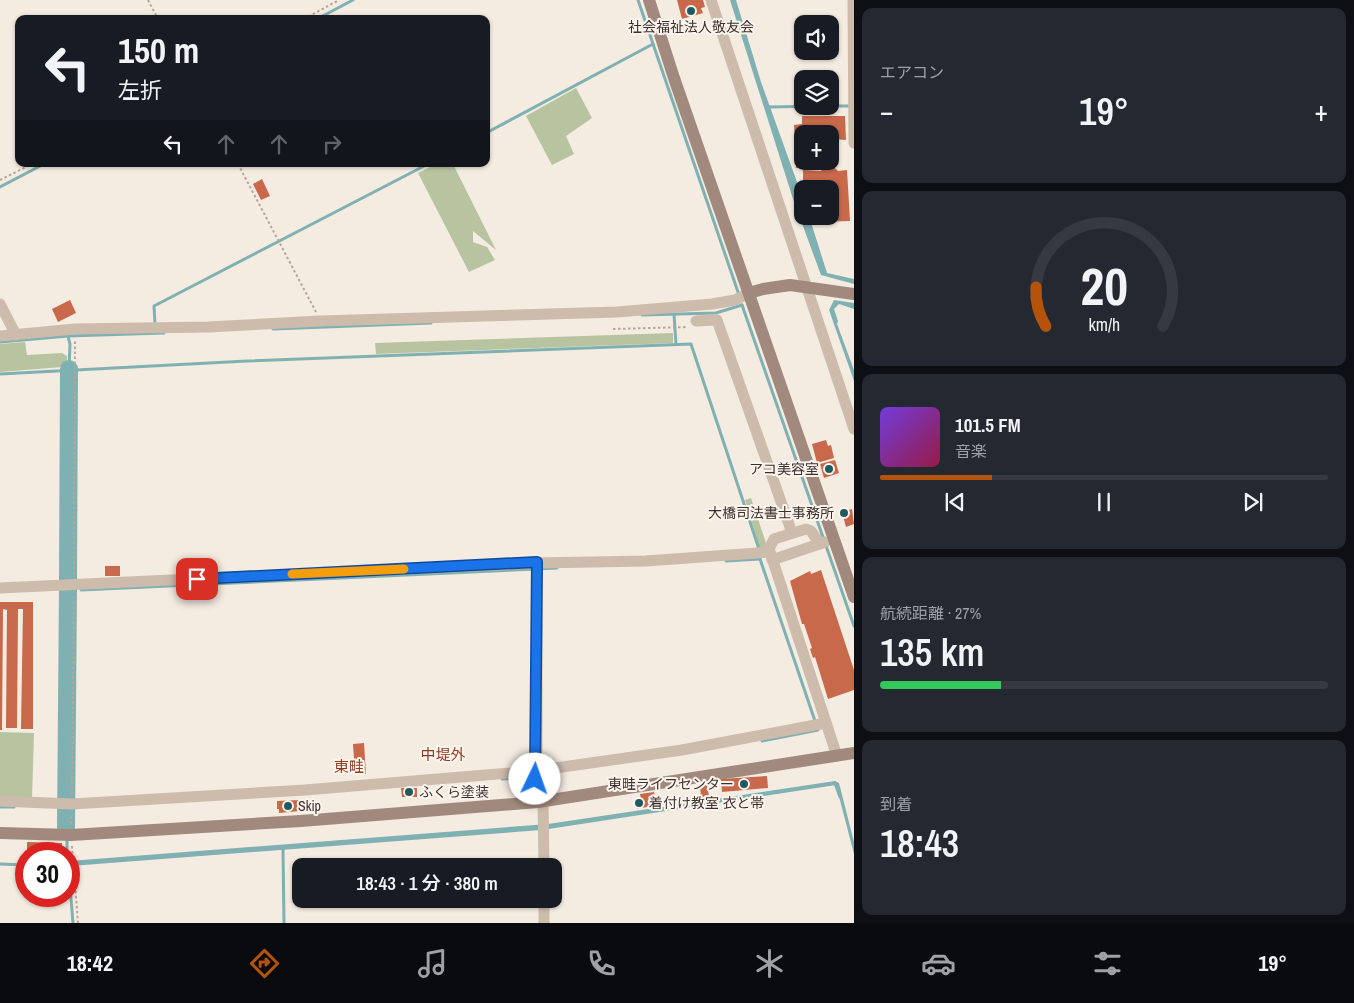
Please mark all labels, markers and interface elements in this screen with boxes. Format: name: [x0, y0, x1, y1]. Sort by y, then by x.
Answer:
marker: 社会福祉法人敬友会: [685, 5, 697, 17]
map controls: [794, 15, 839, 225]
button: sound: [794, 15, 839, 60]
place label: 社会福祉法人敬友会: [628, 18, 754, 36]
text: 150 m: [118, 27, 199, 74]
icon: left: [35, 35, 100, 100]
text: エアコン: [880, 61, 944, 83]
button: layers: [794, 70, 839, 115]
text: 左折: [118, 75, 162, 105]
text: 19°: [1079, 86, 1129, 137]
text: −: [880, 92, 893, 130]
text: +: [1315, 92, 1328, 130]
button: +: [794, 125, 839, 170]
icon: left: [159, 130, 187, 158]
icon: ahead: [212, 130, 240, 158]
icon: ahead: [265, 130, 293, 158]
icon: right: [318, 130, 346, 158]
button: −: [794, 180, 839, 225]
text: 20: [1080, 251, 1128, 321]
text: km/h: [1088, 313, 1120, 337]
text: 101.5 FM: [955, 412, 1021, 438]
text: 音楽: [955, 440, 987, 462]
place label: アコ美容室: [749, 460, 819, 478]
marker: アコ美容室: [823, 463, 835, 475]
icon: previous: [941, 488, 969, 516]
icon: pause: [1090, 488, 1118, 516]
icon: next: [1239, 488, 1267, 516]
place label: 大橋司法書士事務所: [708, 504, 834, 522]
marker: 大橋司法書士事務所: [838, 507, 850, 519]
pin: [176, 558, 218, 600]
icon: arrive: [183, 565, 211, 593]
text: 航続距離 · 27%: [880, 602, 981, 624]
text: 135 km: [880, 627, 984, 678]
district label: 中堤外: [420, 744, 466, 765]
position arrow: [508, 752, 560, 804]
district label: 東畦: [334, 756, 364, 777]
place label: 東畦ライフセンター: [608, 775, 734, 793]
marker: 東畦ライフセンター: [738, 778, 750, 790]
place label: ふくら塗装: [419, 783, 489, 801]
marker: ふくら塗装: [403, 786, 415, 798]
text: 到着: [880, 793, 912, 815]
place label: 着付け教室 衣と帯: [649, 794, 764, 812]
place label: Skip: [298, 797, 321, 815]
marker: 着付け教室 衣と帯: [633, 797, 645, 809]
marker: Skip: [282, 800, 294, 812]
text: 18:43: [880, 818, 959, 869]
speed limit sign: 30: [15, 842, 80, 907]
text: 18:43 · 1 分 · 380 m: [356, 870, 498, 896]
icon: directions: [247, 946, 282, 981]
icon: music: [415, 946, 450, 981]
icon: phone: [584, 946, 619, 981]
icon: climate: [752, 946, 787, 981]
icon: car: [921, 946, 956, 981]
icon: filters: [1090, 946, 1125, 981]
text: 18:42: [67, 948, 113, 978]
text: 19°: [1258, 948, 1287, 978]

